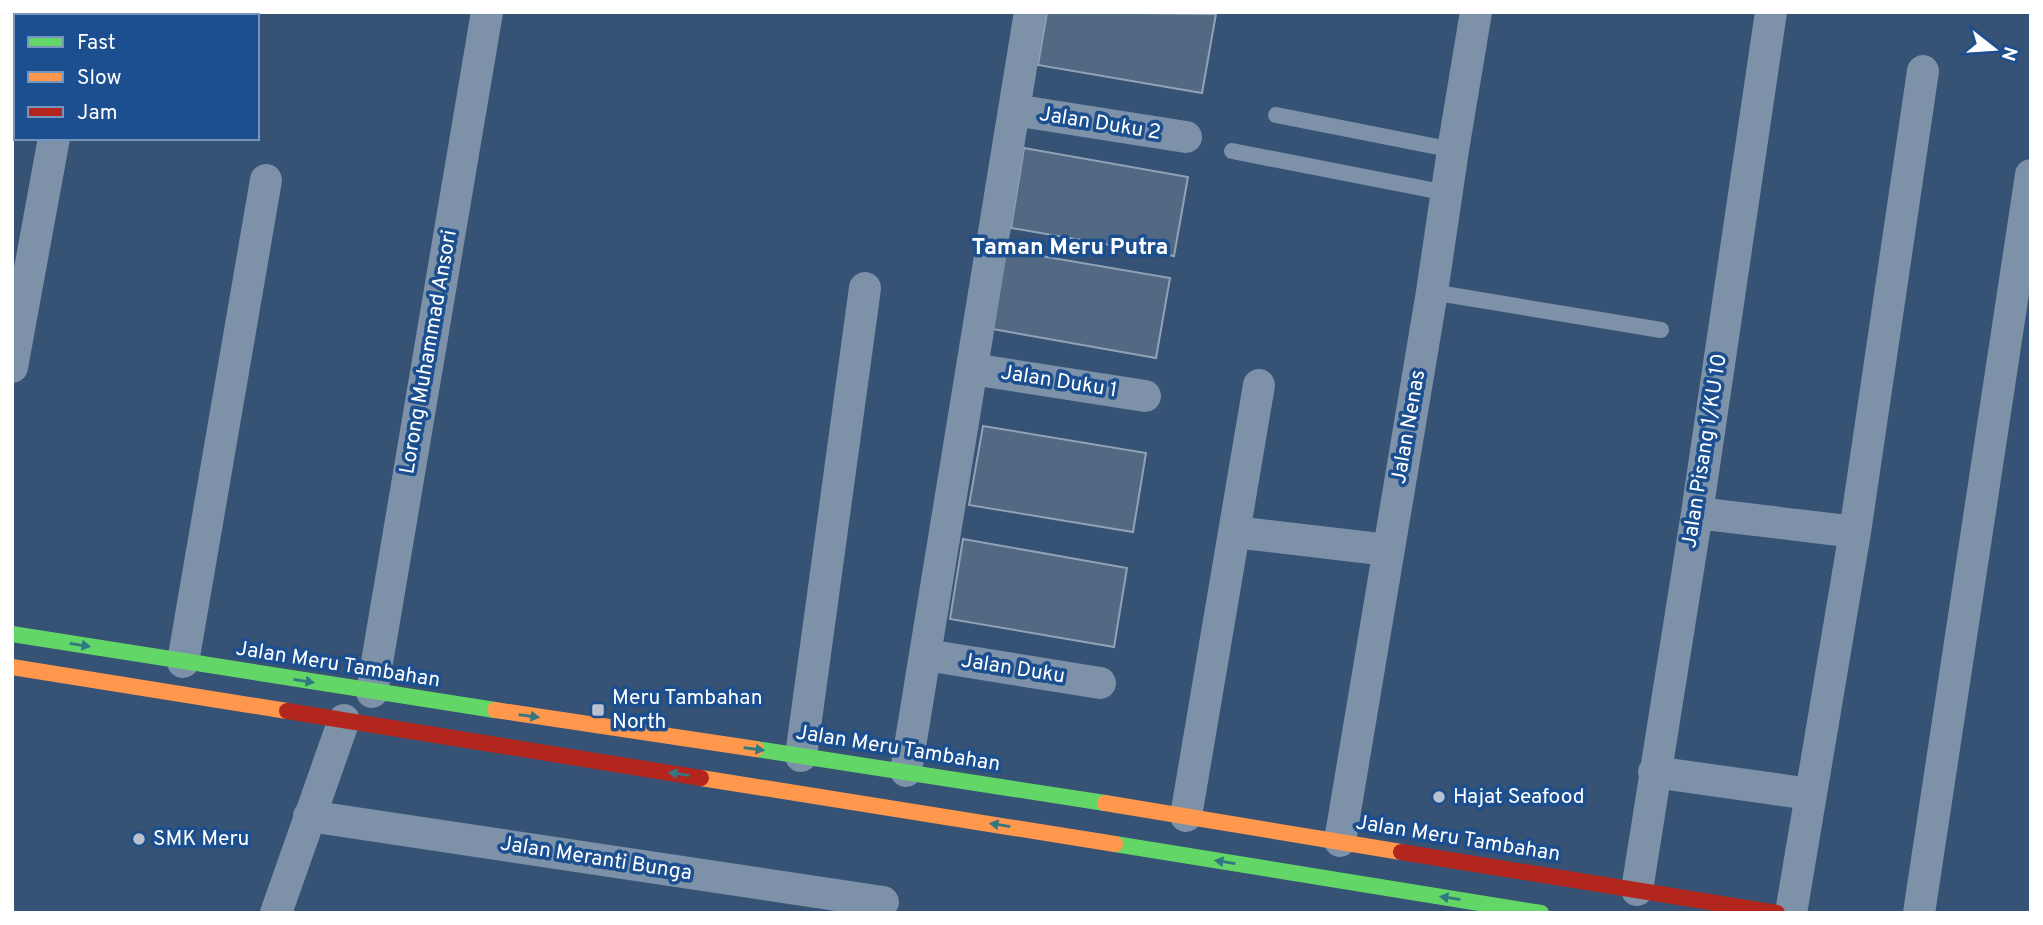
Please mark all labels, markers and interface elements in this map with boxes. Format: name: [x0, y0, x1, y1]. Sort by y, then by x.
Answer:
legend: [14, 14, 259, 140]
north arrow: [1959, 14, 2029, 84]
text: Fast: [77, 30, 116, 57]
text: N: [1995, 43, 2022, 63]
text: Slow: [77, 65, 122, 92]
text: Jam: [77, 100, 118, 127]
street label: Jalan Duku 2: [1037, 101, 1163, 147]
street label: Lorong Muhammad Ansori: [394, 228, 464, 476]
district label: Taman Meru Putra: [972, 234, 1168, 263]
street label: Jalan Pisang 1/KU 10: [1676, 352, 1734, 550]
street label: Jalan Duku 1: [999, 359, 1119, 405]
street label: Jalan Nenas: [1386, 368, 1432, 486]
street label: Jalan Meru Tambahan: [234, 636, 442, 694]
one-way arrow: [69, 640, 91, 651]
street label: Jalan Duku: [959, 647, 1067, 691]
one-way arrow: [293, 676, 315, 687]
place label: Meru Tambahan North: [612, 685, 763, 736]
marker: Meru Tambahan North: [590, 702, 606, 718]
one-way arrow: [518, 710, 540, 721]
street label: Jalan Meru Tambahan: [794, 720, 1002, 778]
one-way arrow: [743, 744, 765, 755]
one-way arrow: [668, 768, 690, 779]
place label: Hajat Seafood: [1453, 784, 1585, 811]
marker: Hajat Seafood: [1431, 789, 1447, 805]
street label: Jalan Meru Tambahan: [1354, 810, 1562, 868]
one-way arrow: [989, 820, 1011, 831]
place label: SMK Meru: [153, 826, 249, 853]
marker: SMK Meru: [131, 831, 147, 847]
street label: Jalan Meranti Bunga: [498, 831, 694, 887]
one-way arrow: [1214, 856, 1236, 867]
one-way arrow: [1438, 892, 1460, 903]

